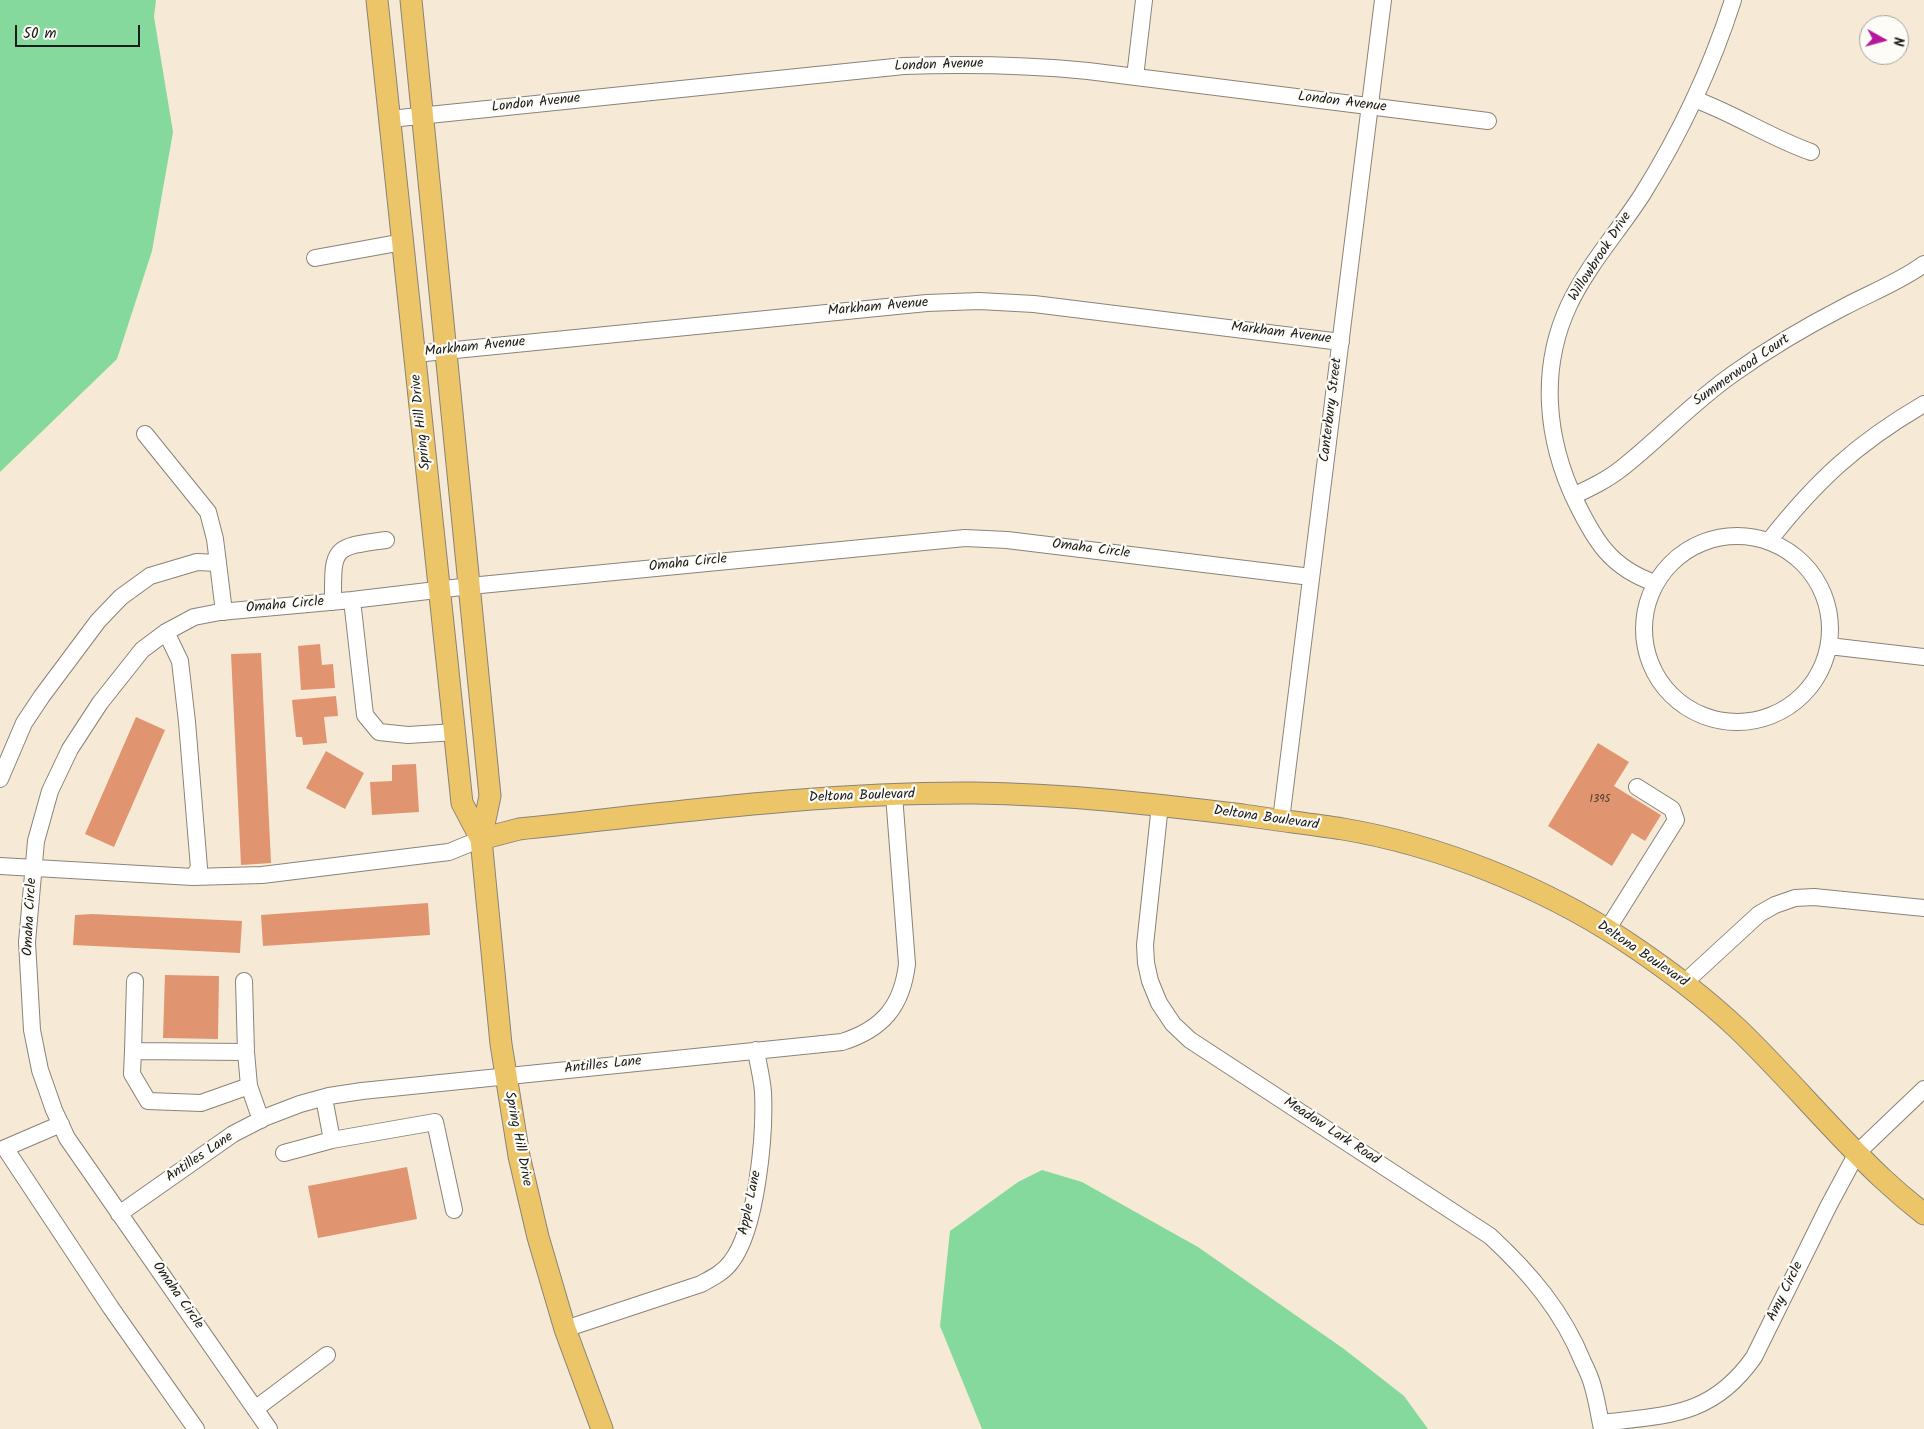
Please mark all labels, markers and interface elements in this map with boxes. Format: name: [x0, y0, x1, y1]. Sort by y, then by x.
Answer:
scale bar: [18, 15, 142, 47]
north arrow: [1859, 15, 1909, 65]
text: 50 m: [23, 22, 57, 46]
text: N: [1886, 36, 1909, 47]
street label: London Avenue: [894, 56, 984, 76]
street label: London Avenue: [1297, 89, 1387, 117]
street label: London Avenue: [491, 91, 581, 117]
street label: Willowbrook Drive: [1566, 209, 1636, 305]
street label: Markham Avenue: [827, 295, 929, 321]
street label: Markham Avenue: [1230, 320, 1332, 348]
street label: Summerwood Court: [1691, 332, 1793, 410]
street label: Markham Avenue: [424, 334, 526, 362]
street label: Canterbury Street: [1317, 357, 1347, 463]
street label: Spring Hill Drive: [409, 373, 435, 471]
street label: Omaha Circle: [1051, 537, 1131, 563]
street label: Omaha Circle: [648, 552, 728, 576]
street label: Omaha Circle: [245, 594, 325, 618]
street label: Deltona Boulevard: [809, 787, 915, 807]
house number: 1395: [1589, 793, 1611, 807]
street label: Deltona Boulevard: [1212, 803, 1320, 835]
street label: Omaha Circle: [21, 877, 41, 957]
street label: Deltona Boulevard: [1593, 918, 1691, 992]
street label: Antilles Lane: [564, 1054, 642, 1078]
street label: Spring Hill Drive: [500, 1090, 534, 1188]
street label: Meadow Lark Road: [1280, 1095, 1382, 1169]
street label: Antilles Lane: [163, 1129, 237, 1187]
street label: Apple Lane: [736, 1169, 766, 1237]
street label: Omaha Circle: [148, 1259, 206, 1333]
street label: Amy Circle: [1764, 1259, 1808, 1325]

